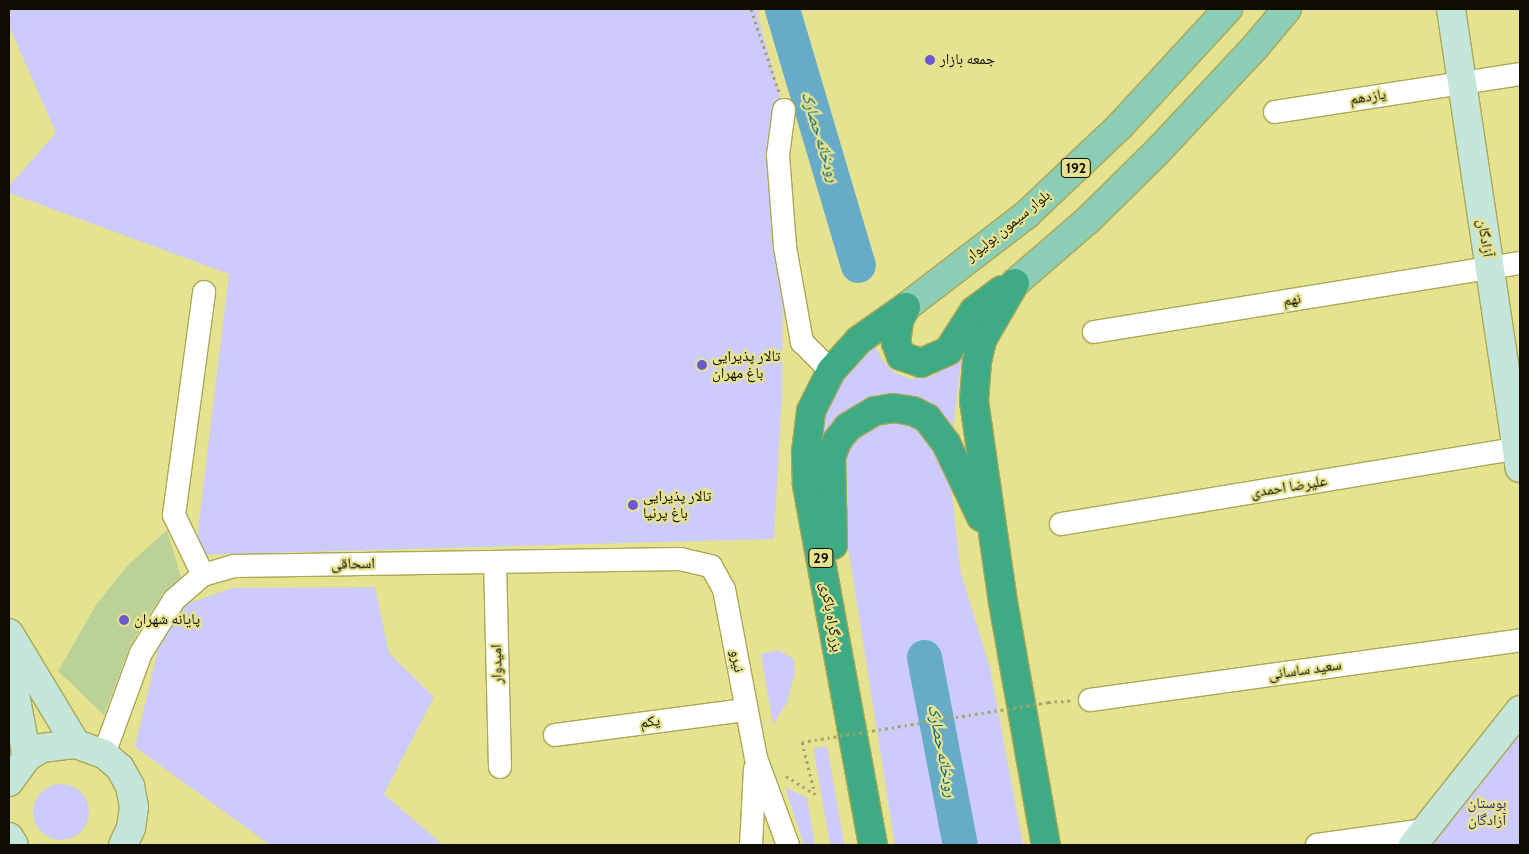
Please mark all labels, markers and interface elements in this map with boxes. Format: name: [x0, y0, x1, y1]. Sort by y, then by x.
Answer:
place label: جمعه بازار: [940, 51, 995, 69]
marker: جمعه بازار: [924, 54, 936, 66]
street label: یازدهم: [1349, 85, 1387, 109]
water label: رودخانه حصارک: [797, 89, 843, 185]
road number: 192: [1060, 156, 1092, 180]
street label: بلوار سیمون بولیوار: [962, 186, 1054, 266]
street label: آزادگان: [1473, 218, 1497, 258]
street label: نهم: [1282, 290, 1302, 310]
place label: تالار پذیرایی باغ مهران: [712, 347, 780, 382]
marker: تالار پذیرایی باغ مهران: [696, 359, 708, 371]
street label: علیرضا احمدی: [1249, 472, 1329, 502]
place label: تالار پذیرایی باغ پرنیا: [643, 487, 711, 522]
marker: تالار پذیرایی باغ پرنیا: [627, 499, 639, 511]
road number: 29: [807, 546, 835, 570]
street label: اسحاقی: [331, 555, 375, 573]
street label: بزرگراه باکری: [816, 581, 846, 653]
place label: پایانه شهران: [134, 611, 200, 629]
marker: پایانه شهران: [118, 614, 130, 626]
street label: امیدوار: [488, 644, 506, 684]
street label: نیرو: [726, 648, 748, 674]
street label: سعید ساسانی: [1267, 656, 1343, 684]
water label: رودخانه حصارک: [924, 703, 960, 799]
street label: یکم: [639, 712, 661, 732]
park label: بوستان آزادگان: [1468, 794, 1506, 829]

